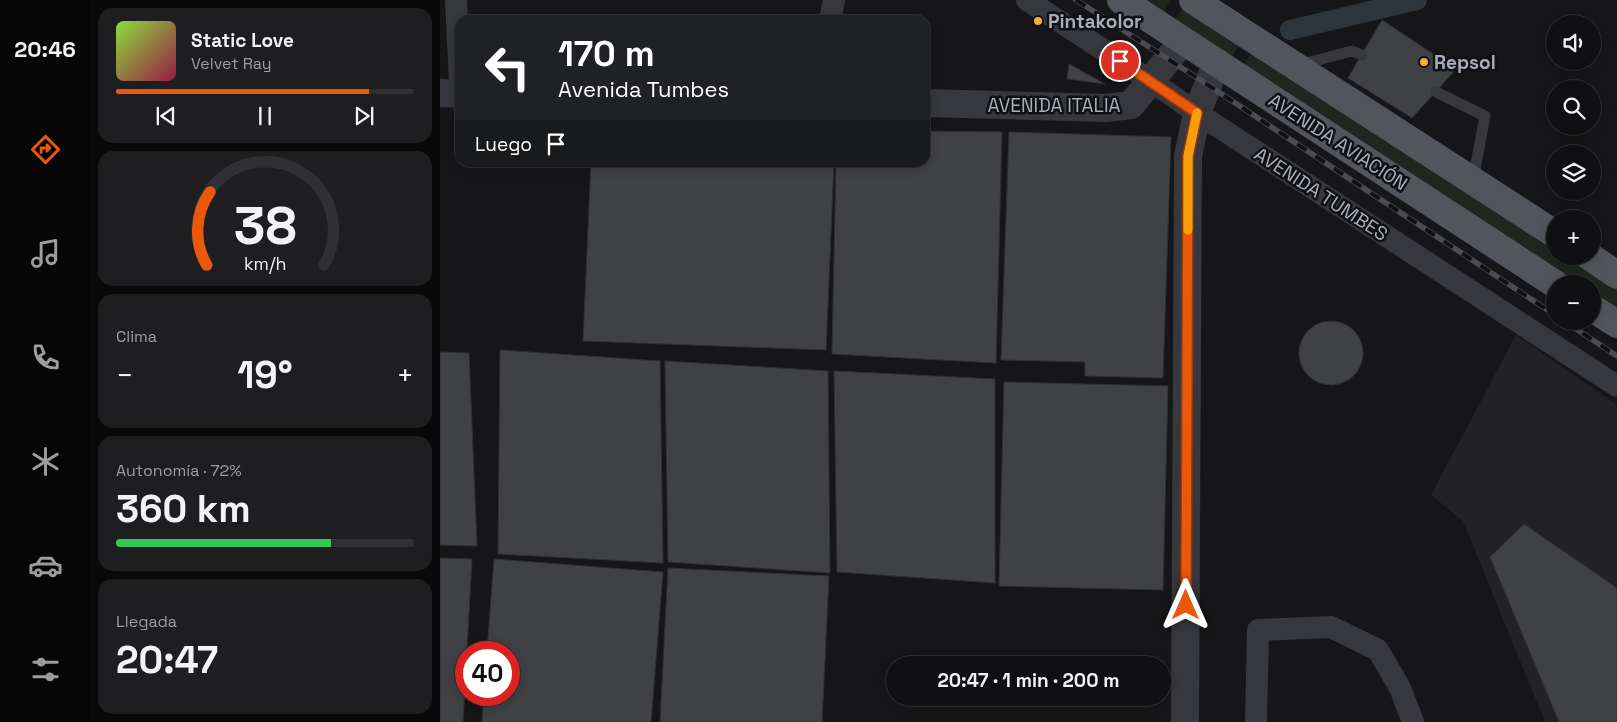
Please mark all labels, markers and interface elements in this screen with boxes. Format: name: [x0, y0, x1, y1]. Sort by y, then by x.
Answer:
place label: Pintakolor: [1048, 9, 1142, 34]
marker: Pintakolor: [1032, 15, 1044, 27]
map controls: [1546, 15, 1601, 330]
button: sound: [1546, 15, 1601, 70]
text: Static Love: [191, 28, 294, 53]
text: 170 m: [558, 32, 655, 76]
text: 20:46: [14, 35, 76, 63]
icon: left: [475, 35, 540, 100]
pin: [1099, 40, 1141, 82]
icon: arrive: [1106, 47, 1134, 75]
place label: Repsol: [1434, 50, 1496, 75]
text: Velvet Ray: [191, 53, 272, 74]
marker: Repsol: [1418, 56, 1430, 68]
text: Avenida Tumbes: [558, 75, 729, 103]
button: search: [1546, 80, 1601, 135]
street label: AVENIDA AVIACIÓN: [1264, 88, 1412, 196]
street label: AVENIDA ITALIA: [987, 93, 1121, 118]
icon: previous: [152, 102, 180, 130]
icon: pause: [251, 102, 279, 130]
icon: next: [350, 102, 378, 130]
icon: arrive: [542, 130, 570, 158]
icon: directions: [28, 132, 63, 167]
text: Luego: [475, 132, 532, 157]
street label: AVENIDA TUMBES: [1249, 141, 1393, 247]
button: layers: [1546, 145, 1601, 200]
text: 38: [234, 193, 296, 259]
button: +: [1546, 210, 1601, 265]
icon: music: [28, 236, 63, 271]
text: km/h: [244, 252, 286, 275]
button: −: [1546, 275, 1601, 330]
text: Clima: [116, 326, 157, 347]
icon: phone: [28, 340, 63, 375]
text: 19°: [237, 351, 293, 399]
text: −: [116, 357, 133, 393]
text: +: [397, 357, 414, 393]
icon: climate: [28, 444, 63, 479]
text: Autonomía · 72%: [116, 460, 242, 481]
text: 360 km: [116, 485, 251, 533]
icon: car: [28, 548, 63, 583]
position arrow: [1159, 578, 1211, 630]
text: Llegada: [116, 611, 177, 632]
text: 20:47: [116, 636, 218, 684]
speed limit sign: 40: [455, 641, 520, 706]
icon: filters: [28, 652, 63, 687]
text: 20:47 · 1 min · 200 m: [937, 668, 1120, 693]

